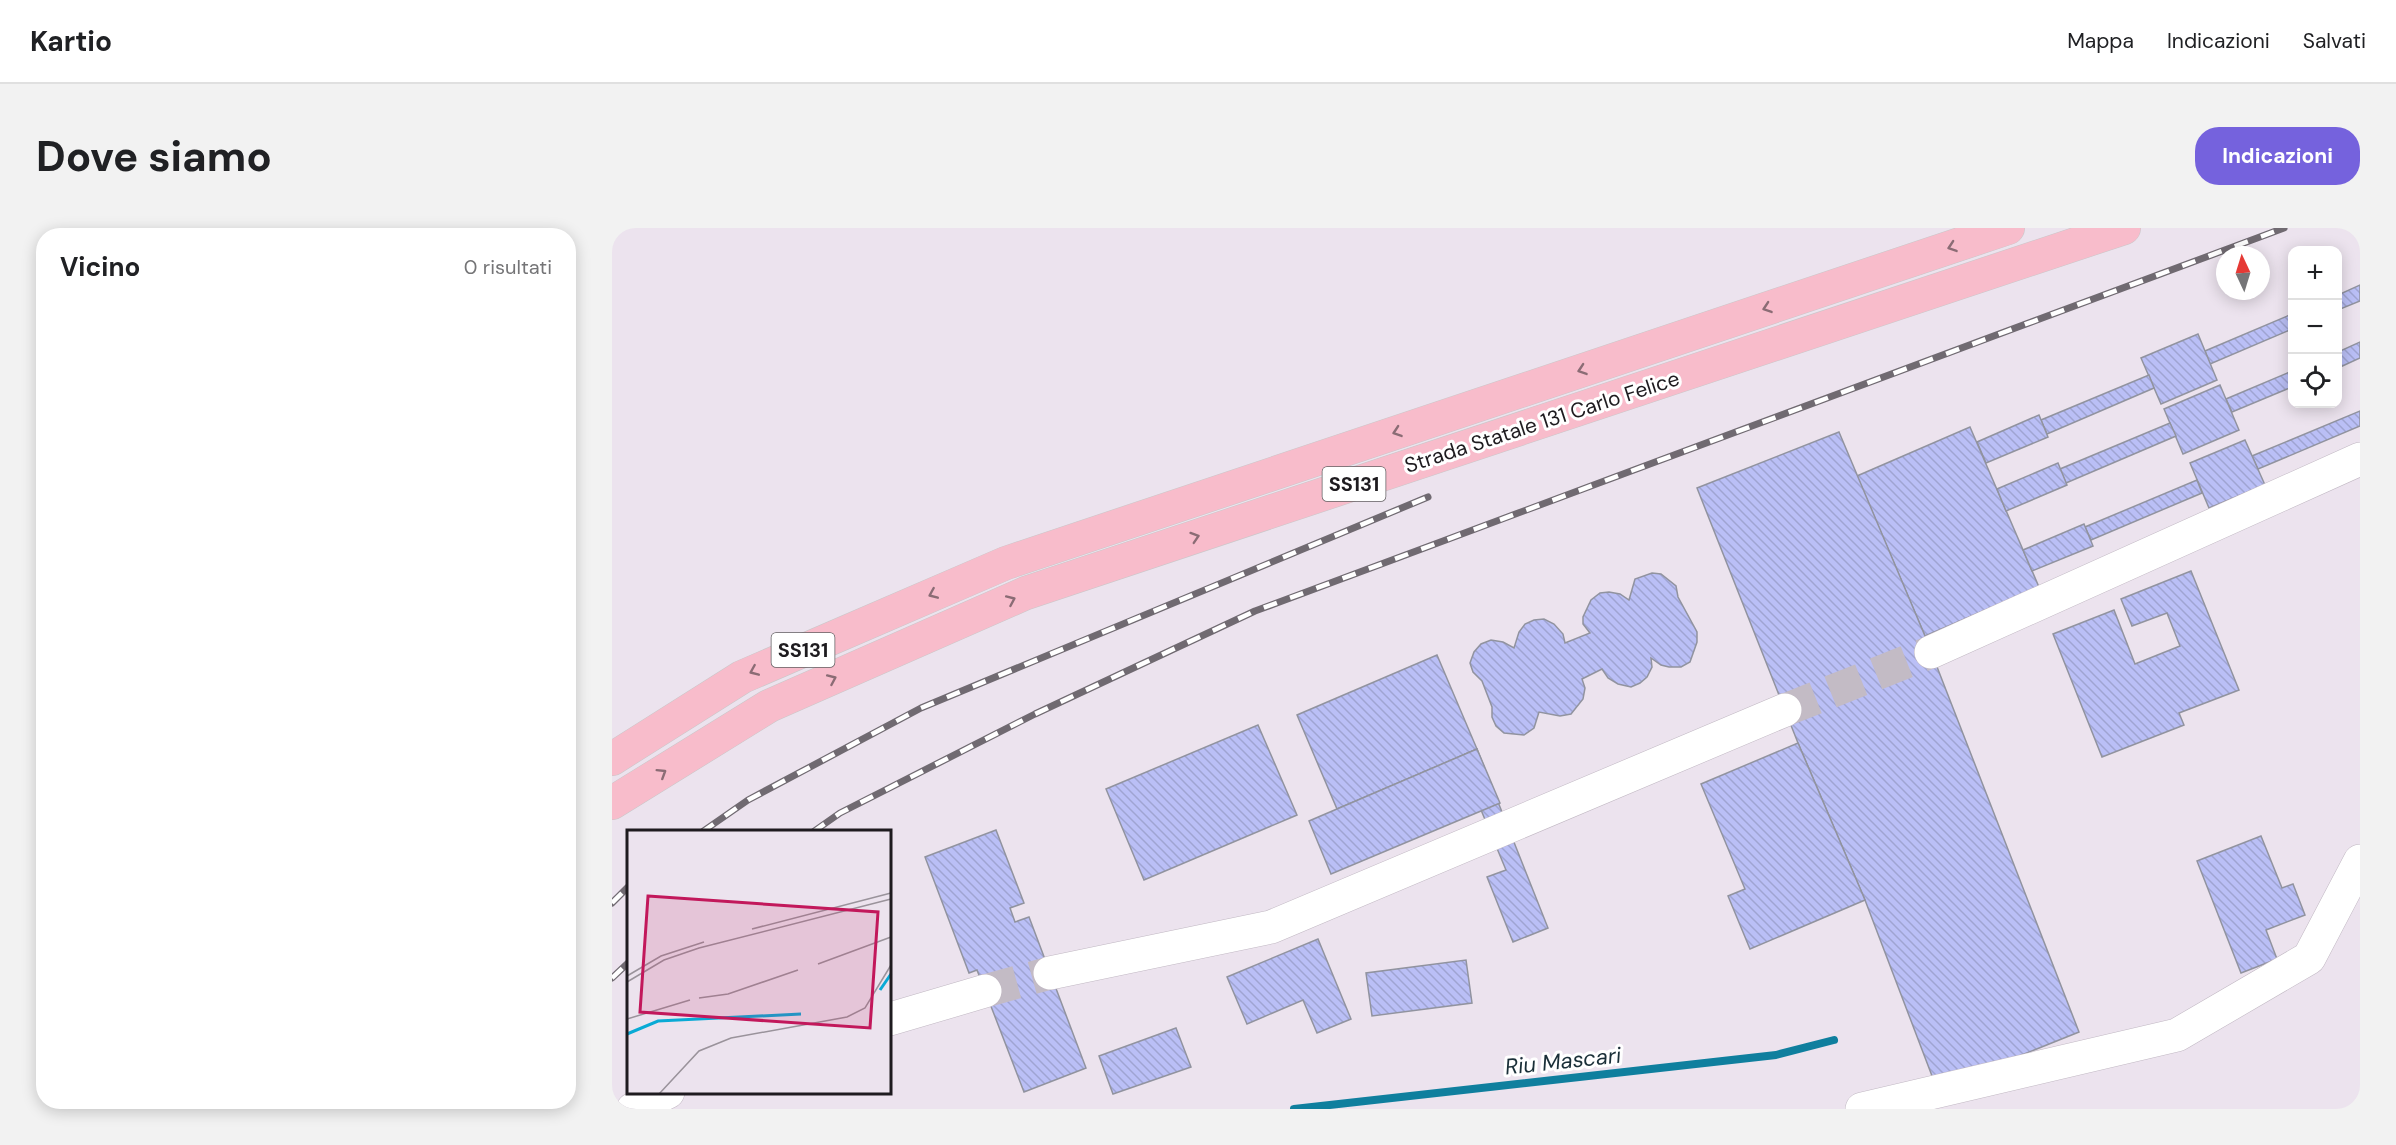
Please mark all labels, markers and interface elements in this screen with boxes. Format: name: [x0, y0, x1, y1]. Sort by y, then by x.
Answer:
text: Kartio: [30, 23, 112, 60]
text: Mappa: [2067, 27, 2134, 55]
text: Indicazioni: [2167, 27, 2270, 55]
text: Salvati: [2303, 27, 2366, 55]
button: Indicazioni: [2195, 127, 2360, 185]
text: Dove siamo: [36, 129, 272, 184]
one-way arrow: [1947, 239, 1958, 252]
north arrow: [2216, 246, 2270, 300]
map controls: [2288, 246, 2342, 408]
button: +: [2288, 246, 2342, 300]
text: Vicino: [60, 250, 140, 284]
text: 0 risultati: [464, 254, 552, 280]
button: −: [2288, 300, 2342, 354]
one-way arrow: [1762, 301, 1773, 314]
button: locate: [2288, 354, 2342, 408]
one-way arrow: [1577, 363, 1588, 376]
street label: Strada Statale 131 Carlo Felice: [1401, 364, 1683, 480]
one-way arrow: [1392, 425, 1403, 438]
road number: SS131: [1322, 467, 1386, 501]
one-way arrow: [1189, 532, 1200, 544]
one-way arrow: [929, 587, 940, 599]
one-way arrow: [1004, 595, 1015, 607]
road number: SS131: [772, 633, 834, 667]
one-way arrow: [749, 664, 760, 676]
one-way arrow: [826, 674, 837, 686]
one-way arrow: [656, 768, 666, 780]
inset map: [627, 830, 891, 1094]
water label: Riu Mascari: [1503, 1040, 1623, 1082]

